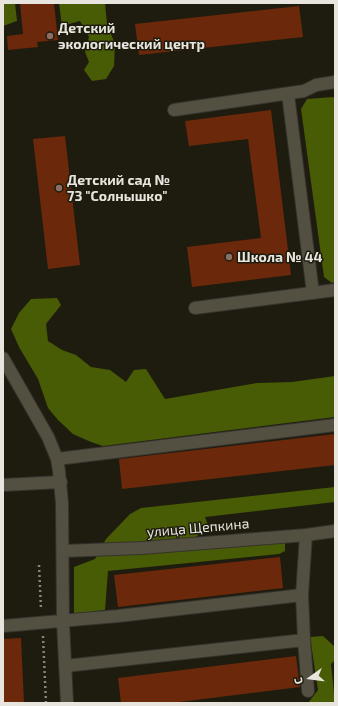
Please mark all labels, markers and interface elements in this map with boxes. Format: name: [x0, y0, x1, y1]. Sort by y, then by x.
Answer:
place label: Детский экологический центр: [58, 20, 205, 52]
marker: Детский экологический центр: [45, 31, 55, 41]
place label: Детский сад № 73 "Солнышко": [67, 172, 170, 204]
marker: Детский сад № 73 "Солнышко": [54, 183, 64, 193]
place label: Школа № 44: [237, 249, 322, 265]
marker: Школа № 44: [224, 252, 234, 262]
street label: улица Щепкина: [146, 515, 250, 541]
north arrow: [290, 658, 330, 698]
text: С: [291, 676, 305, 686]

